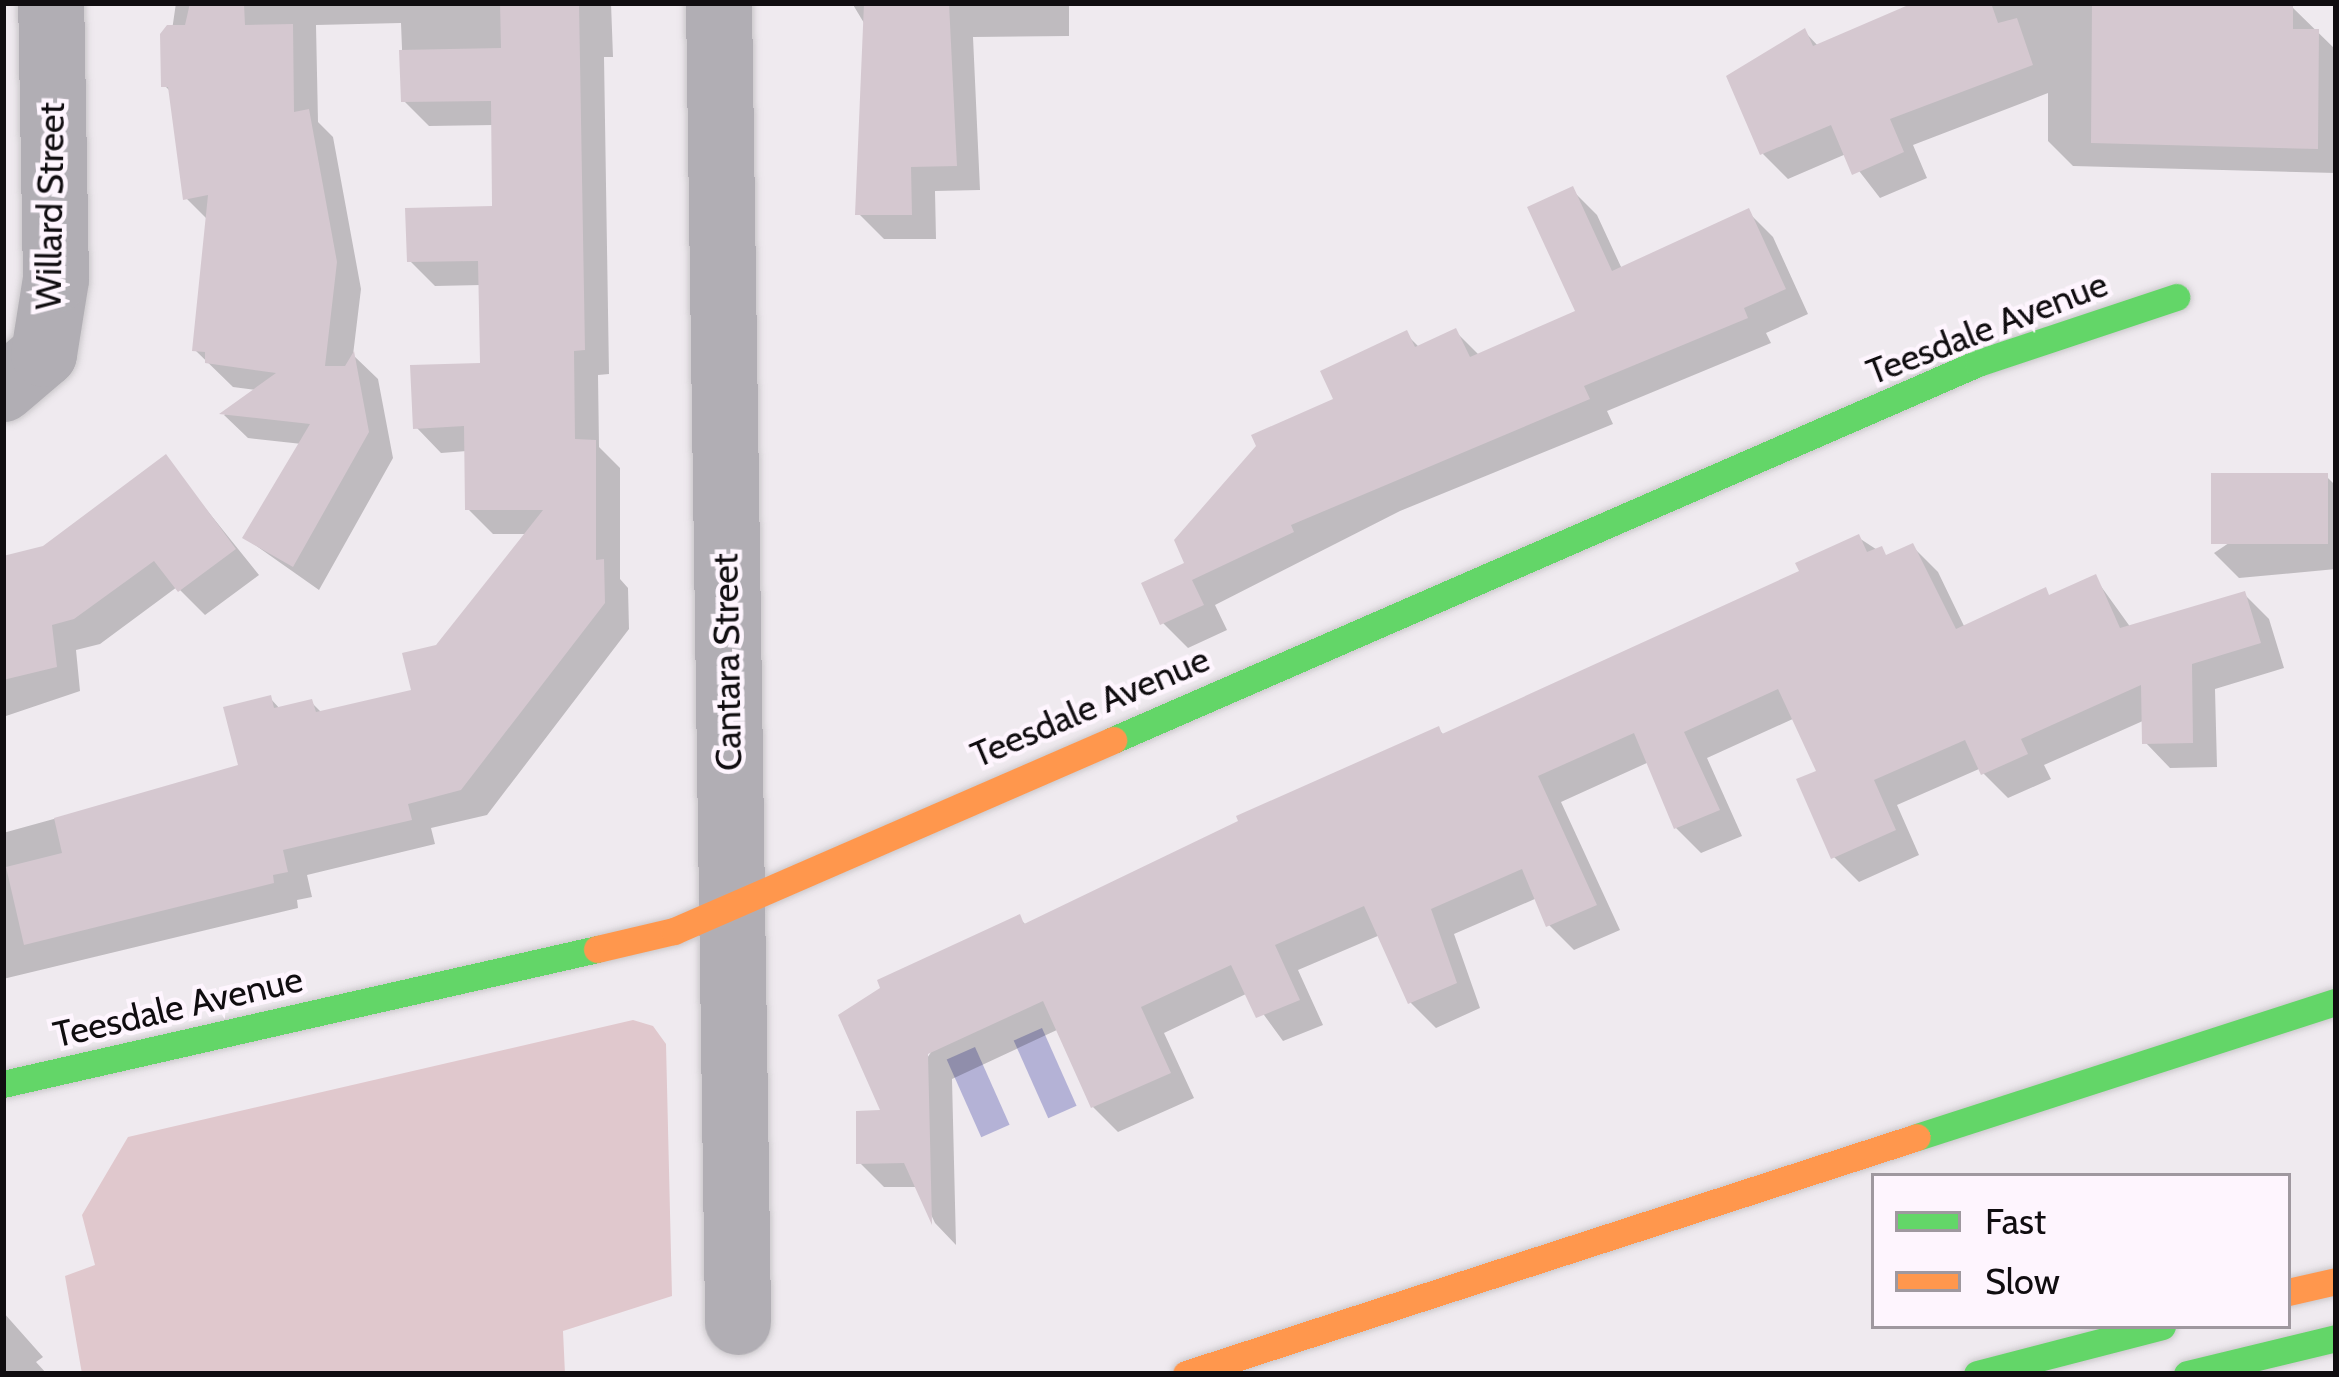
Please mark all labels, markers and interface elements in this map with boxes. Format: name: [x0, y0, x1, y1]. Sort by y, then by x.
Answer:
street label: Willard Street: [27, 102, 73, 310]
street label: Teesdale Avenue: [1861, 262, 2113, 394]
street label: Cantara Street: [704, 553, 750, 771]
street label: Teesdale Avenue: [964, 637, 1216, 777]
street label: Teesdale Avenue: [49, 957, 307, 1057]
legend: [1871, 1173, 2291, 1329]
text: Fast: [1985, 1199, 2046, 1243]
text: Slow: [1985, 1259, 2060, 1303]

